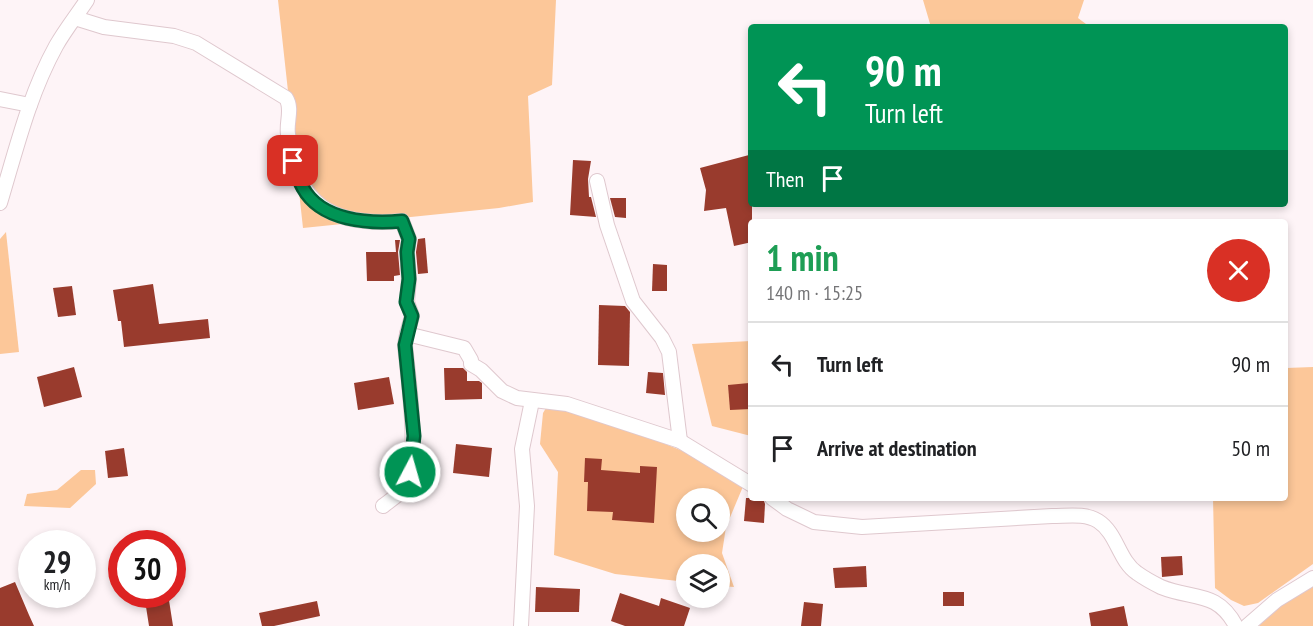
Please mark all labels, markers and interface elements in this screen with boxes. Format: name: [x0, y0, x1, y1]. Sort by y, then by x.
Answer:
text: 90 m: [865, 43, 942, 98]
icon: left: [766, 48, 844, 126]
text: Turn left: [865, 96, 943, 130]
pin: [267, 135, 318, 186]
icon: arrive: [276, 144, 309, 177]
icon: arrive: [816, 162, 849, 195]
text: Then: [766, 165, 804, 193]
text: 1 min: [766, 234, 839, 281]
button: close: [1207, 239, 1270, 302]
text: 140 m · 15:25: [766, 280, 863, 306]
icon: left: [766, 348, 799, 381]
text: Turn left: [817, 350, 883, 378]
text: 90 m: [1231, 350, 1270, 378]
icon: arrive: [766, 432, 799, 465]
text: Arrive at destination: [817, 434, 977, 462]
text: 50 m: [1231, 434, 1270, 462]
position arrow: [378, 440, 442, 504]
map controls: [676, 488, 730, 608]
button: search: [676, 488, 730, 542]
speed limit sign: 30: [108, 530, 186, 608]
text: 29: [43, 542, 71, 581]
button: layers: [676, 554, 730, 608]
text: km/h: [44, 575, 70, 594]

